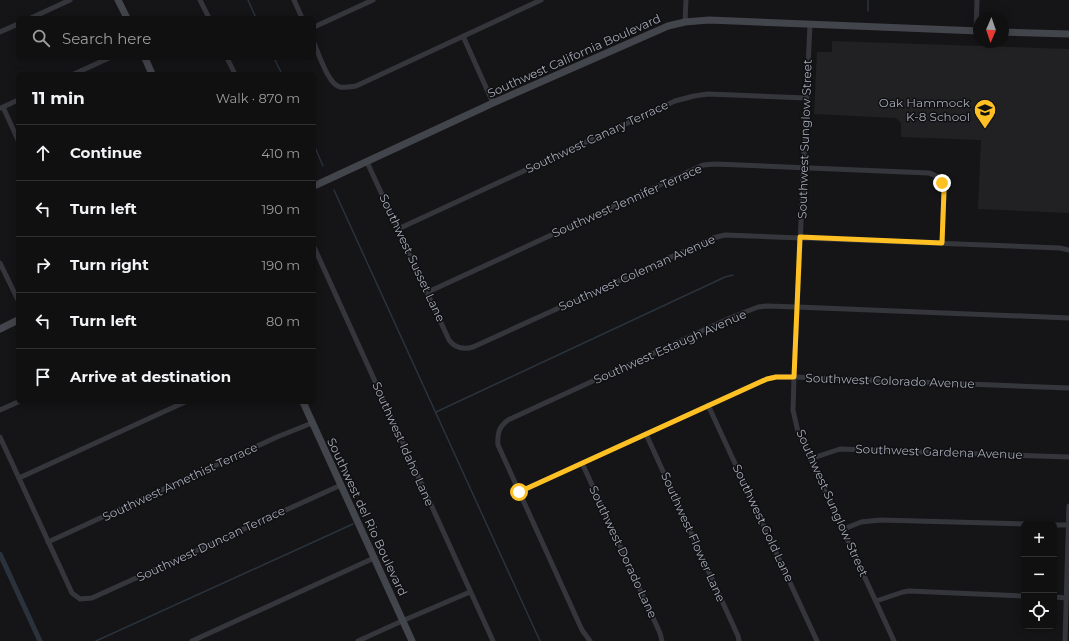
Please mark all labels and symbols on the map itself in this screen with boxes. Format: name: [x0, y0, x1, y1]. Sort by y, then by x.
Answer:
street label: Southwest California Boulevard: [485, 10, 663, 101]
north arrow: [973, 12, 1009, 48]
street label: Southwest Sunglow Street: [794, 59, 815, 219]
place label: Oak Hammock K-8 School: [879, 95, 971, 124]
street label: Southwest Canary Terrace: [523, 97, 671, 176]
school or university icon: Oak Hammock K-8 School: [972, 97, 998, 130]
street label: Southwest Jennifer Terrace: [549, 161, 704, 240]
route end: [933, 174, 951, 192]
street label: Southwest Susset Lane: [376, 192, 449, 324]
street label: Southwest Coleman Avenue: [556, 231, 717, 314]
street label: Southwest Estaugh Avenue: [591, 306, 749, 387]
street label: Southwest Colorado Avenue: [805, 370, 975, 391]
street label: Southwest Idaho Lane: [369, 379, 438, 508]
street label: Southwest Sunglow Street: [793, 427, 872, 579]
street label: Southwest del Rio Boulevard: [324, 435, 411, 598]
street label: Southwest Amethist Terrace: [100, 439, 260, 524]
street label: Southwest Gardena Avenue: [855, 441, 1023, 462]
street label: Southwest Gold Lane: [730, 462, 797, 584]
street label: Southwest Flower Lane: [658, 470, 729, 604]
route start: [510, 483, 528, 501]
street label: Southwest Dorado Lane: [586, 483, 661, 620]
street label: Southwest Duncan Terrace: [134, 503, 287, 585]

